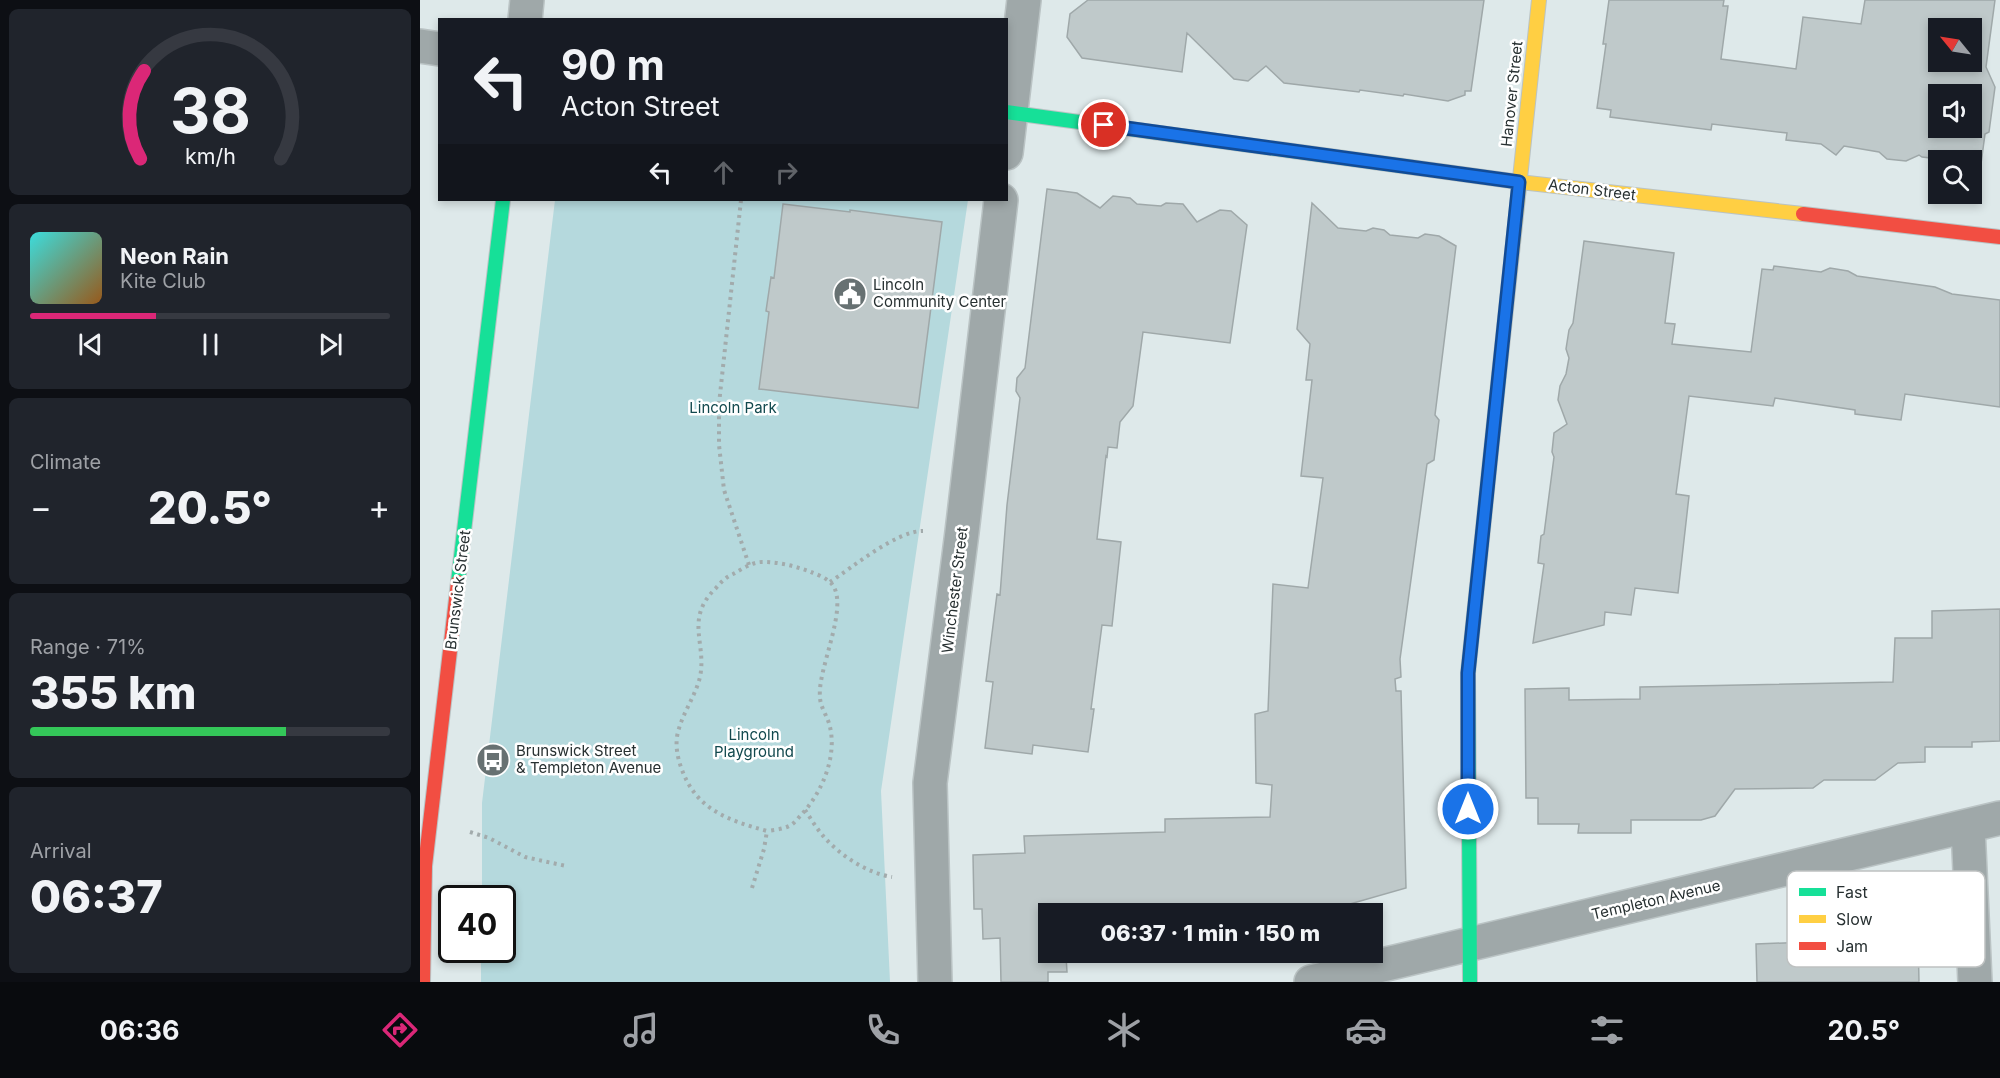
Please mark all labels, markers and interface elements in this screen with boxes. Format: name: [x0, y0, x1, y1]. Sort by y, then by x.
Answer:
north arrow: [1928, 18, 1982, 72]
map controls: [1928, 18, 1982, 204]
text: 90 m: [561, 39, 665, 90]
street label: Hanover Street: [1497, 40, 1527, 148]
icon: left: [462, 42, 540, 120]
text: 38: [170, 73, 250, 148]
button: sound: [1928, 84, 1982, 138]
text: Acton Street: [561, 90, 720, 123]
pin: [1078, 99, 1129, 150]
icon: arrive: [1087, 108, 1120, 141]
text: km/h: [185, 143, 235, 169]
button: search: [1928, 150, 1982, 204]
icon: left: [644, 156, 677, 189]
icon: ahead: [707, 156, 740, 189]
icon: right: [770, 156, 803, 189]
street label: Acton Street: [1547, 175, 1637, 204]
text: Neon Rain: [120, 243, 229, 269]
text: Kite Club: [120, 269, 206, 293]
place label: Lincoln Community Center: [873, 275, 1007, 311]
public building icon: Lincoln Community Center: [832, 276, 868, 312]
icon: previous: [74, 328, 107, 361]
icon: pause: [194, 328, 227, 361]
icon: next: [314, 328, 347, 361]
park label: Lincoln Park: [689, 398, 777, 417]
text: Climate: [30, 450, 101, 474]
text: 20.5°: [148, 480, 272, 535]
text: −: [30, 487, 52, 527]
text: +: [368, 487, 390, 527]
street label: Winchester Street: [937, 526, 972, 654]
street label: Brunswick Street: [441, 529, 474, 651]
text: Range · 71%: [30, 635, 146, 659]
text: 355 km: [30, 665, 196, 720]
park label: Lincoln Playground: [714, 725, 794, 761]
place label: Brunswick Street & Templeton Avenue: [516, 741, 661, 777]
bus stop icon: Brunswick Street & Templeton Avenue: [475, 742, 511, 778]
position arrow: [1436, 777, 1500, 841]
text: Arrival: [30, 839, 92, 863]
text: 06:37: [30, 869, 163, 924]
legend: [1787, 871, 1985, 967]
street label: Templeton Avenue: [1590, 875, 1722, 924]
text: Fast: [1836, 882, 1868, 902]
speed limit sign: 40: [438, 885, 516, 963]
text: Slow: [1836, 909, 1873, 929]
text: 06:37 · 1 min · 150 m: [1101, 920, 1320, 946]
text: Jam: [1836, 936, 1868, 956]
icon: directions: [379, 1009, 421, 1051]
icon: music: [620, 1009, 662, 1051]
icon: phone: [862, 1009, 904, 1051]
icon: climate: [1103, 1009, 1145, 1051]
icon: car: [1345, 1009, 1387, 1051]
icon: filters: [1586, 1009, 1628, 1051]
text: 06:36: [100, 1014, 179, 1047]
text: 20.5°: [1827, 1014, 1900, 1047]

